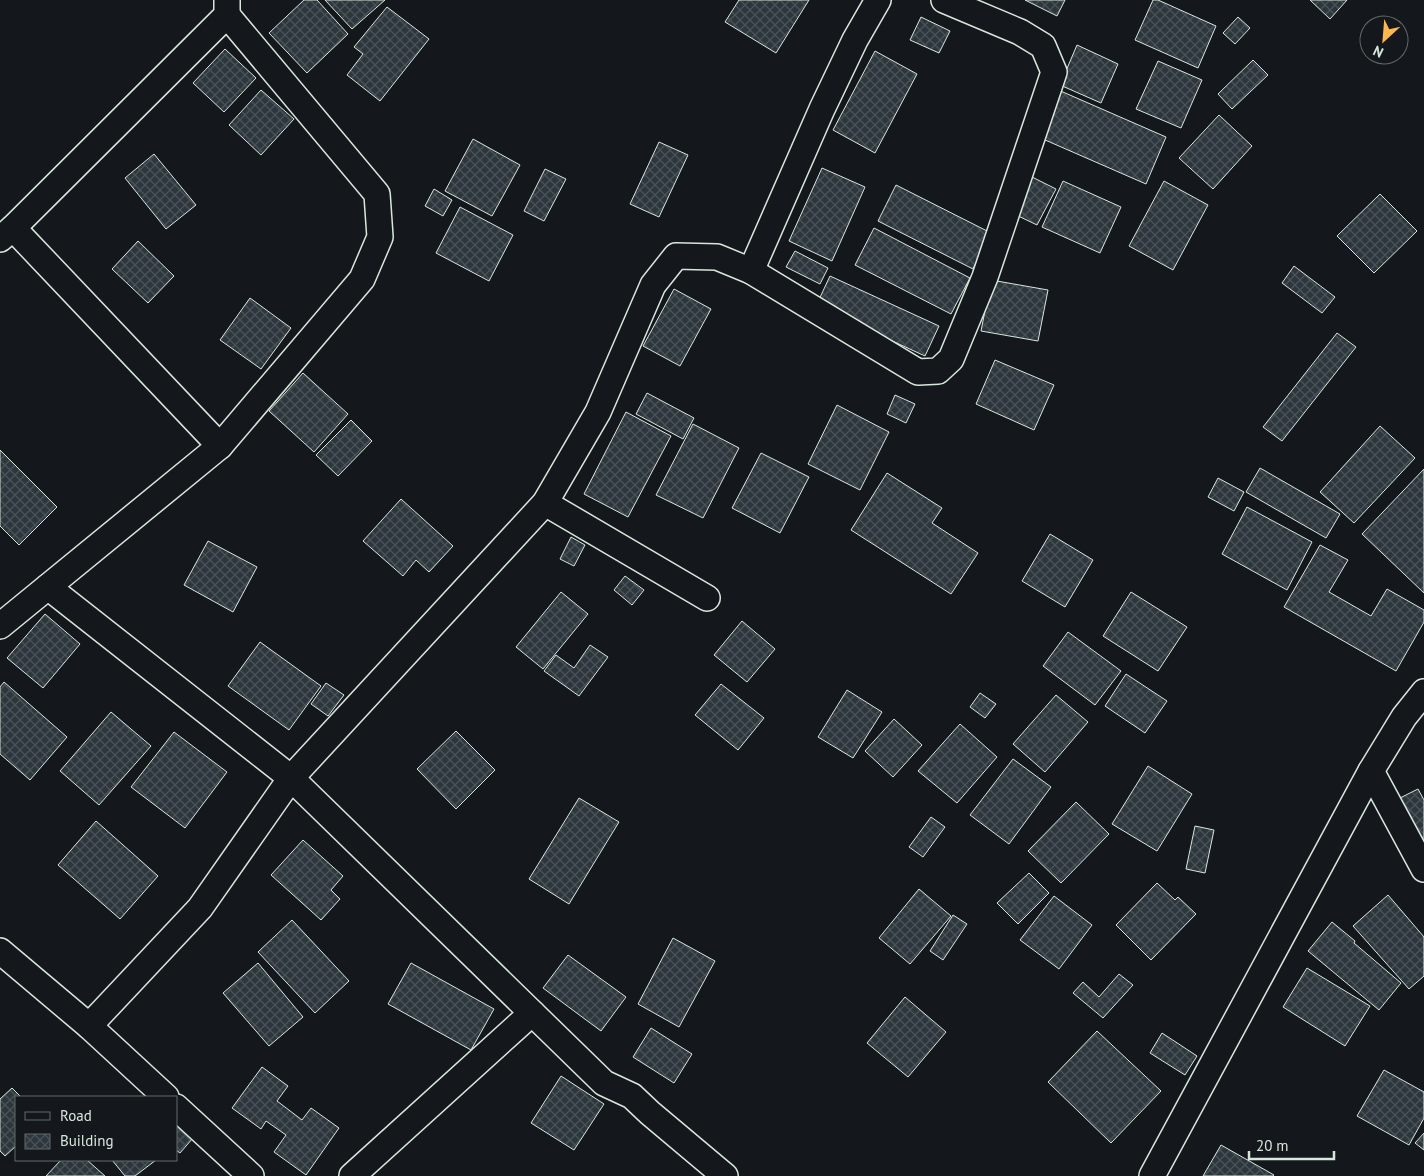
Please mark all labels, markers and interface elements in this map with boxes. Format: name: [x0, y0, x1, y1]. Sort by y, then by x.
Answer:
north arrow: [1359, 15, 1409, 65]
text: N: [1370, 42, 1386, 62]
legend: [15, 1096, 178, 1161]
text: Road: [60, 1106, 92, 1125]
scale bar: [1249, 1128, 1334, 1160]
text: Building: [60, 1131, 114, 1150]
text: 20 m: [1256, 1136, 1289, 1155]

